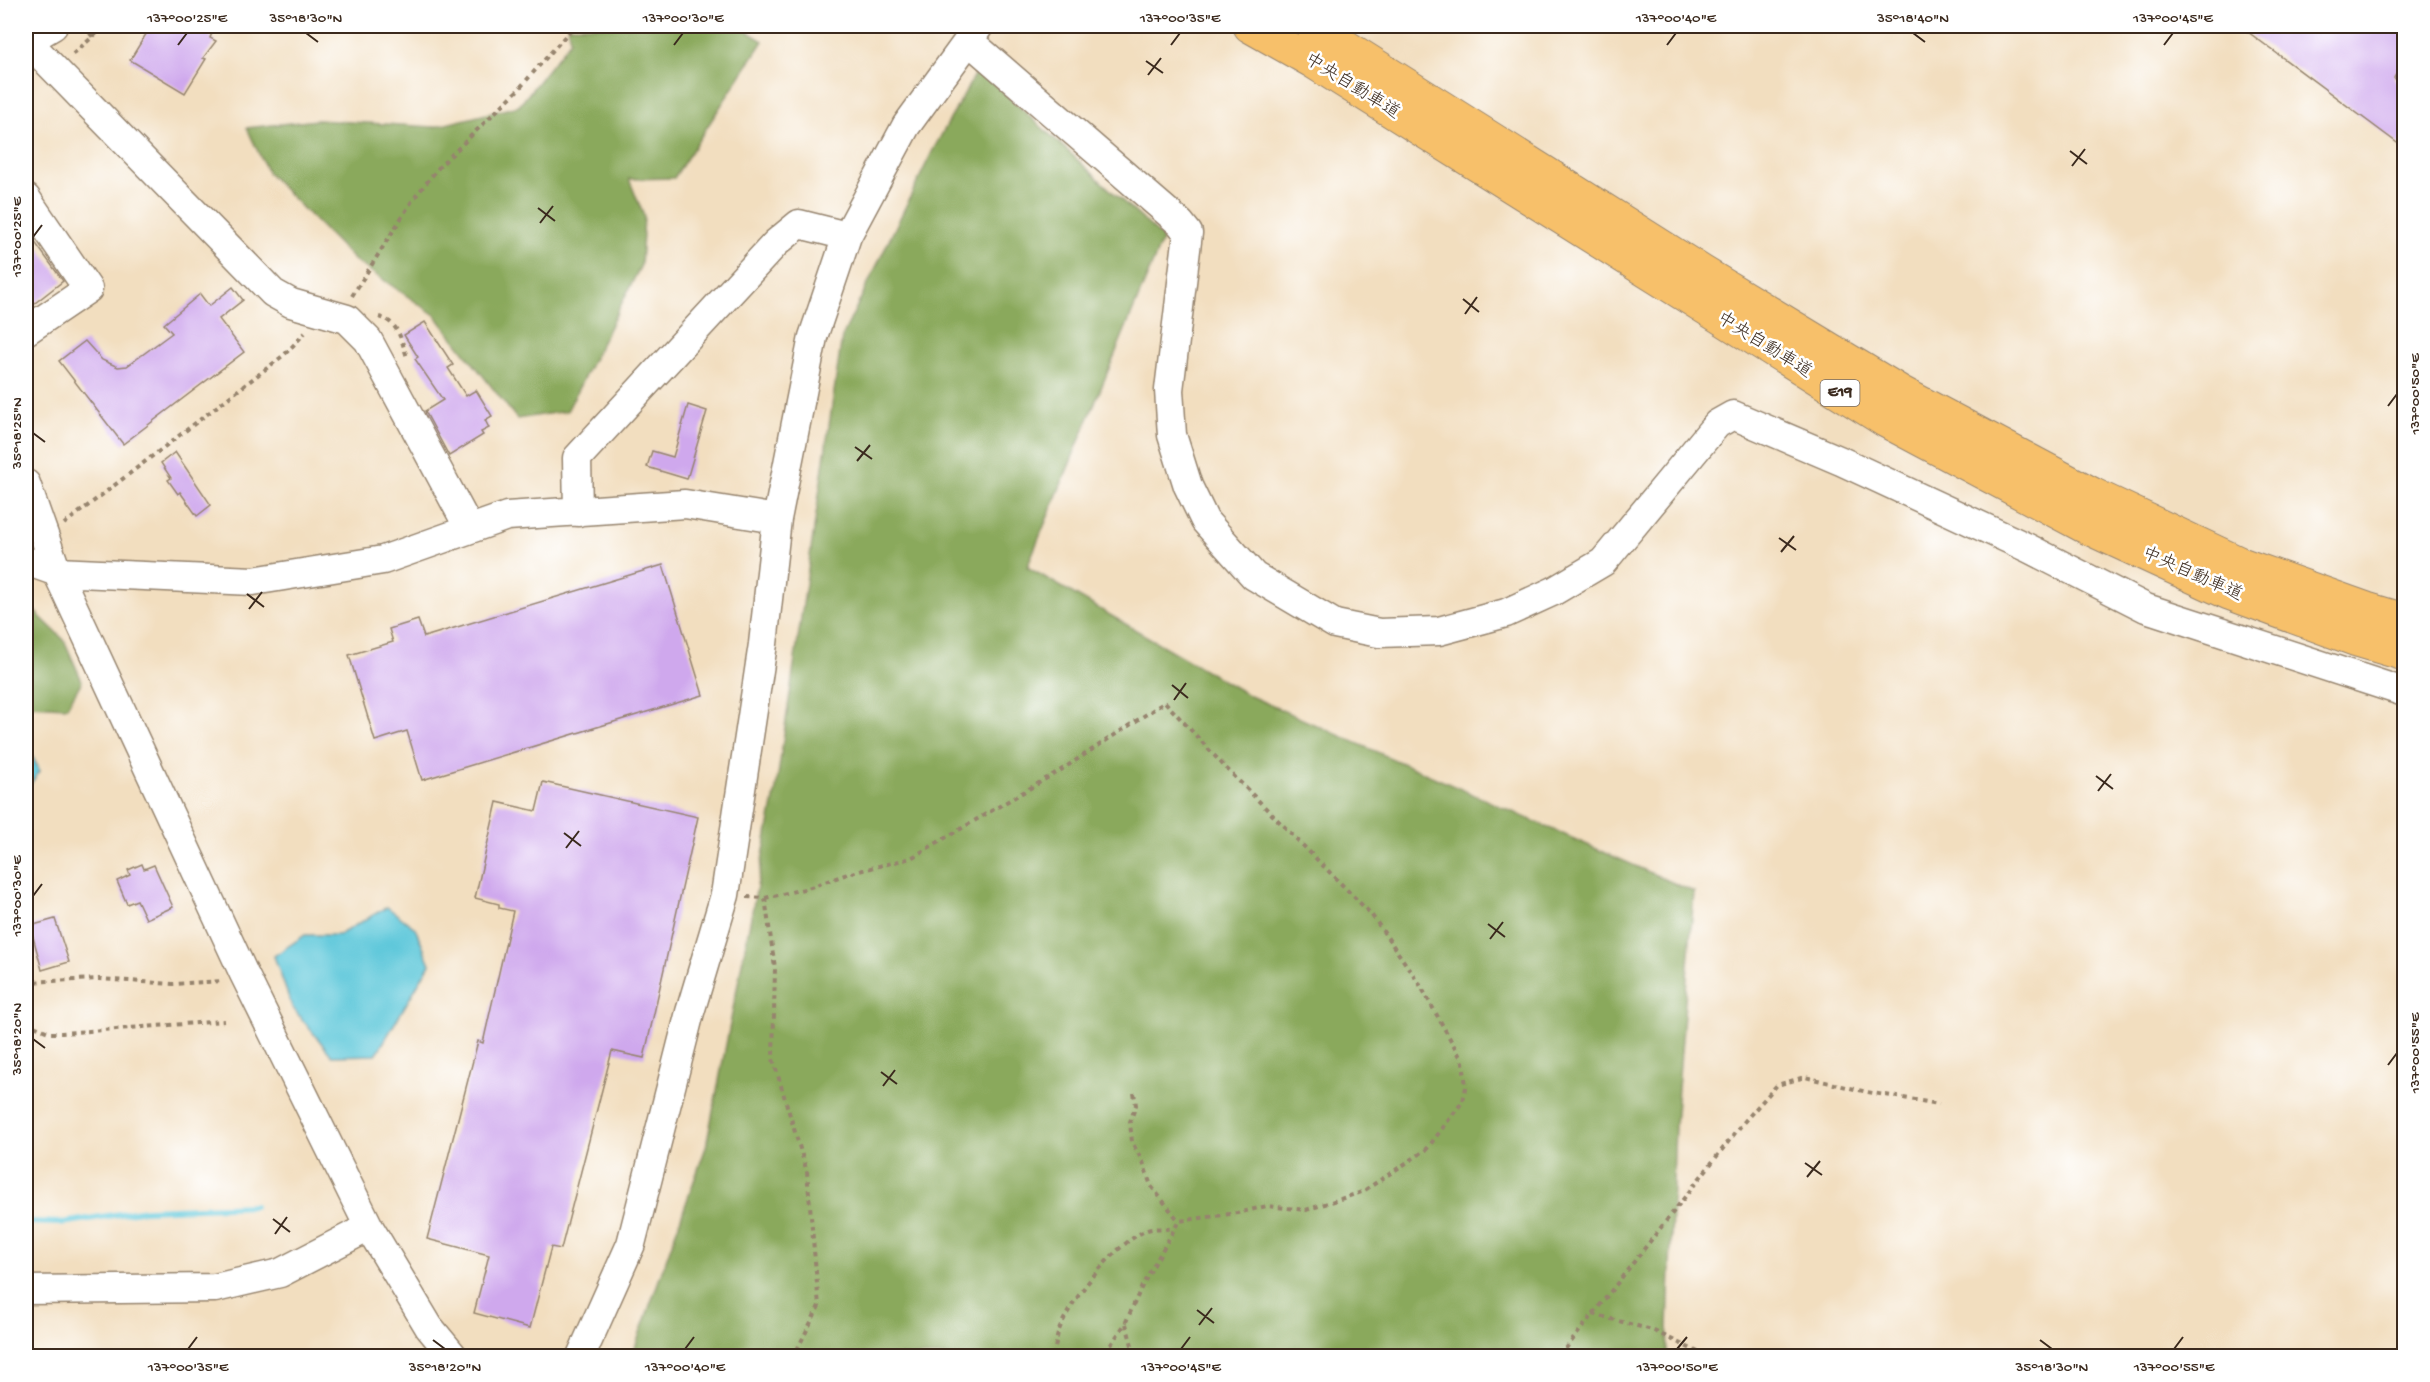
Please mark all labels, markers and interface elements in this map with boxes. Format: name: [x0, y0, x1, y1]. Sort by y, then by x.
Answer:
text: 137°00'25"E: [146, 10, 228, 28]
text: 35°18'30"N: [269, 10, 343, 28]
text: 137°00'30"E: [641, 10, 724, 28]
text: 137°00'35"E: [1139, 10, 1221, 28]
text: 137°00'40"E: [1635, 10, 1717, 28]
text: 35°18'40"N: [1876, 10, 1949, 28]
text: 137°00'45"E: [2132, 10, 2214, 28]
street label: 中央自動車道: [1301, 49, 1404, 125]
text: 137°00'25"E: [9, 196, 27, 278]
street label: 中央自動車道: [1713, 308, 1816, 384]
text: 137°00'50"E: [2407, 353, 2425, 436]
road number: E19: [1820, 380, 1860, 406]
text: 35°18'25"N: [9, 397, 27, 470]
street label: 中央自動車道: [2138, 543, 2246, 607]
text: 137°00'30"E: [9, 855, 27, 938]
text: 35°18'20"N: [9, 1003, 27, 1076]
text: 137°00'55"E: [2407, 1012, 2425, 1094]
text: 137°00'35"E: [147, 1359, 229, 1377]
text: 35°18'20"N: [408, 1359, 481, 1377]
text: 137°00'40"E: [644, 1359, 726, 1377]
text: 137°00'45"E: [1140, 1359, 1222, 1377]
text: 137°00'50"E: [1635, 1359, 1718, 1377]
text: 35°18'30"N: [2015, 1359, 2089, 1377]
text: 137°00'55"E: [2133, 1359, 2215, 1377]

